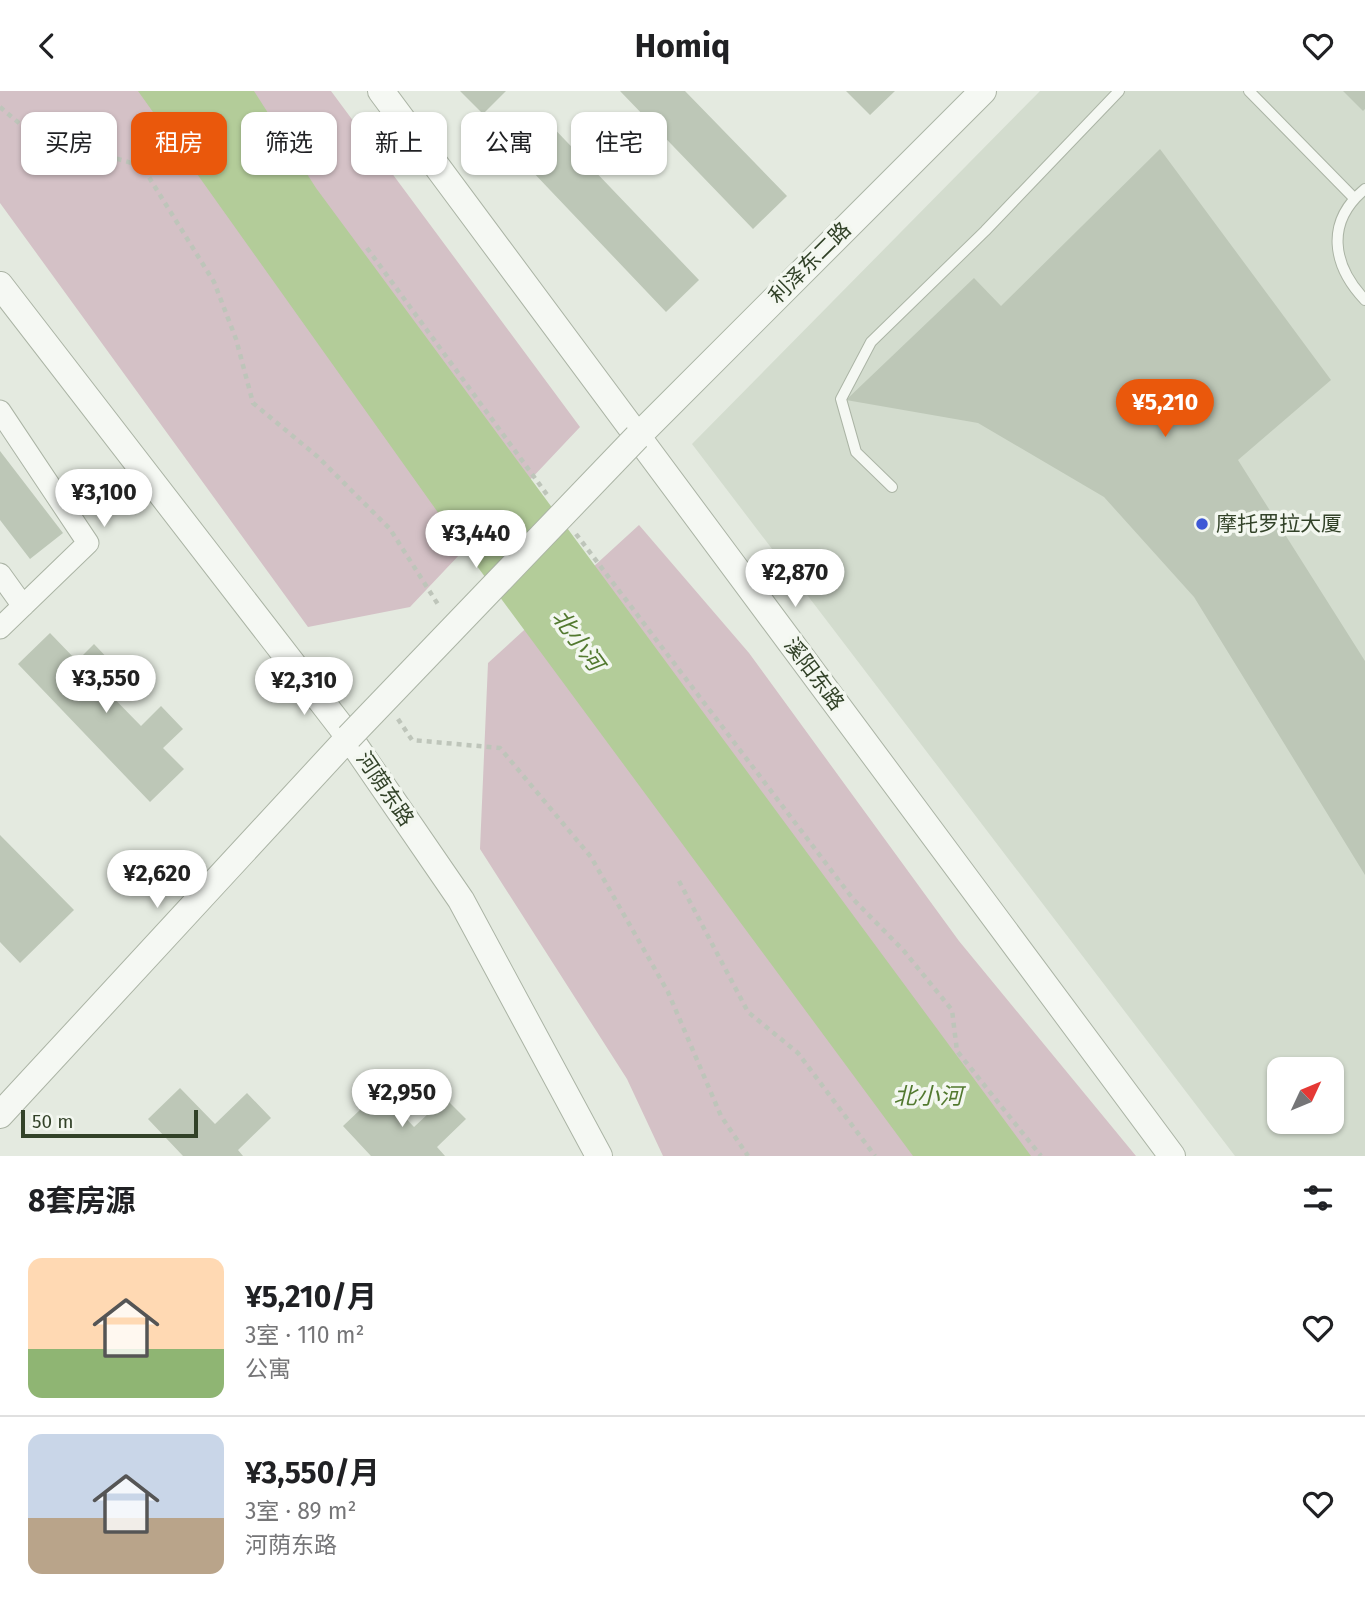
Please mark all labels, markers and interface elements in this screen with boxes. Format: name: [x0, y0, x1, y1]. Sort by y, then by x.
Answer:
icon: back: [28, 27, 66, 65]
text: Homiq: [635, 27, 730, 65]
icon: heart: [1299, 27, 1337, 65]
chip: 买房: [21, 112, 117, 175]
chip: 租房: [131, 112, 227, 175]
chip: 筛选: [241, 112, 337, 175]
chip: 新上: [351, 112, 447, 175]
chip: 公寓: [461, 112, 557, 175]
chip: 住宅: [571, 112, 667, 175]
street label: 利泽东二路: [764, 217, 856, 309]
pin: ¥5,210: [1108, 379, 1222, 439]
text: ¥5,210: [1132, 388, 1198, 416]
pin: ¥3,100: [47, 469, 161, 529]
text: ¥3,100: [71, 478, 137, 506]
pin: ¥3,440: [419, 511, 533, 570]
place label: 摩托罗拉大厦: [1216, 511, 1342, 537]
marker: 摩托罗拉大厦: [1194, 516, 1210, 532]
text: ¥3,440: [441, 519, 511, 547]
pin: ¥2,870: [738, 549, 852, 609]
text: ¥2,870: [761, 558, 829, 586]
water label: 北小河: [546, 604, 612, 679]
street label: 溪阳东路: [778, 633, 850, 715]
pin: ¥3,550: [49, 655, 163, 715]
pin: ¥2,310: [247, 657, 361, 717]
text: ¥3,550: [72, 664, 140, 692]
text: ¥2,310: [271, 666, 337, 694]
street label: 河荫东路: [351, 747, 419, 831]
pin: ¥2,620: [100, 851, 214, 910]
text: ¥2,620: [123, 859, 191, 887]
north arrow: [1267, 1057, 1344, 1134]
map controls: [1267, 1057, 1344, 1134]
pin: ¥2,950: [345, 1069, 459, 1129]
text: ¥2,950: [368, 1078, 436, 1106]
water label: 北小河: [894, 1082, 967, 1110]
scale bar: [21, 1107, 198, 1139]
text: 50 m: [32, 1110, 73, 1133]
icon: filters: [1299, 1179, 1337, 1217]
text: 8套房源: [28, 1183, 135, 1219]
text: ¥5,210/月: [245, 1279, 377, 1315]
icon: home: [84, 1286, 168, 1370]
icon: heart: [1299, 1309, 1337, 1347]
text: 3室 · 110 m²: [245, 1321, 365, 1349]
text: 公寓: [245, 1355, 291, 1383]
text: ¥3,550/月: [245, 1455, 380, 1491]
icon: home: [84, 1462, 168, 1546]
icon: heart: [1299, 1485, 1337, 1523]
text: 3室 · 89 m²: [245, 1497, 356, 1525]
text: 河荫东路: [245, 1531, 337, 1559]

